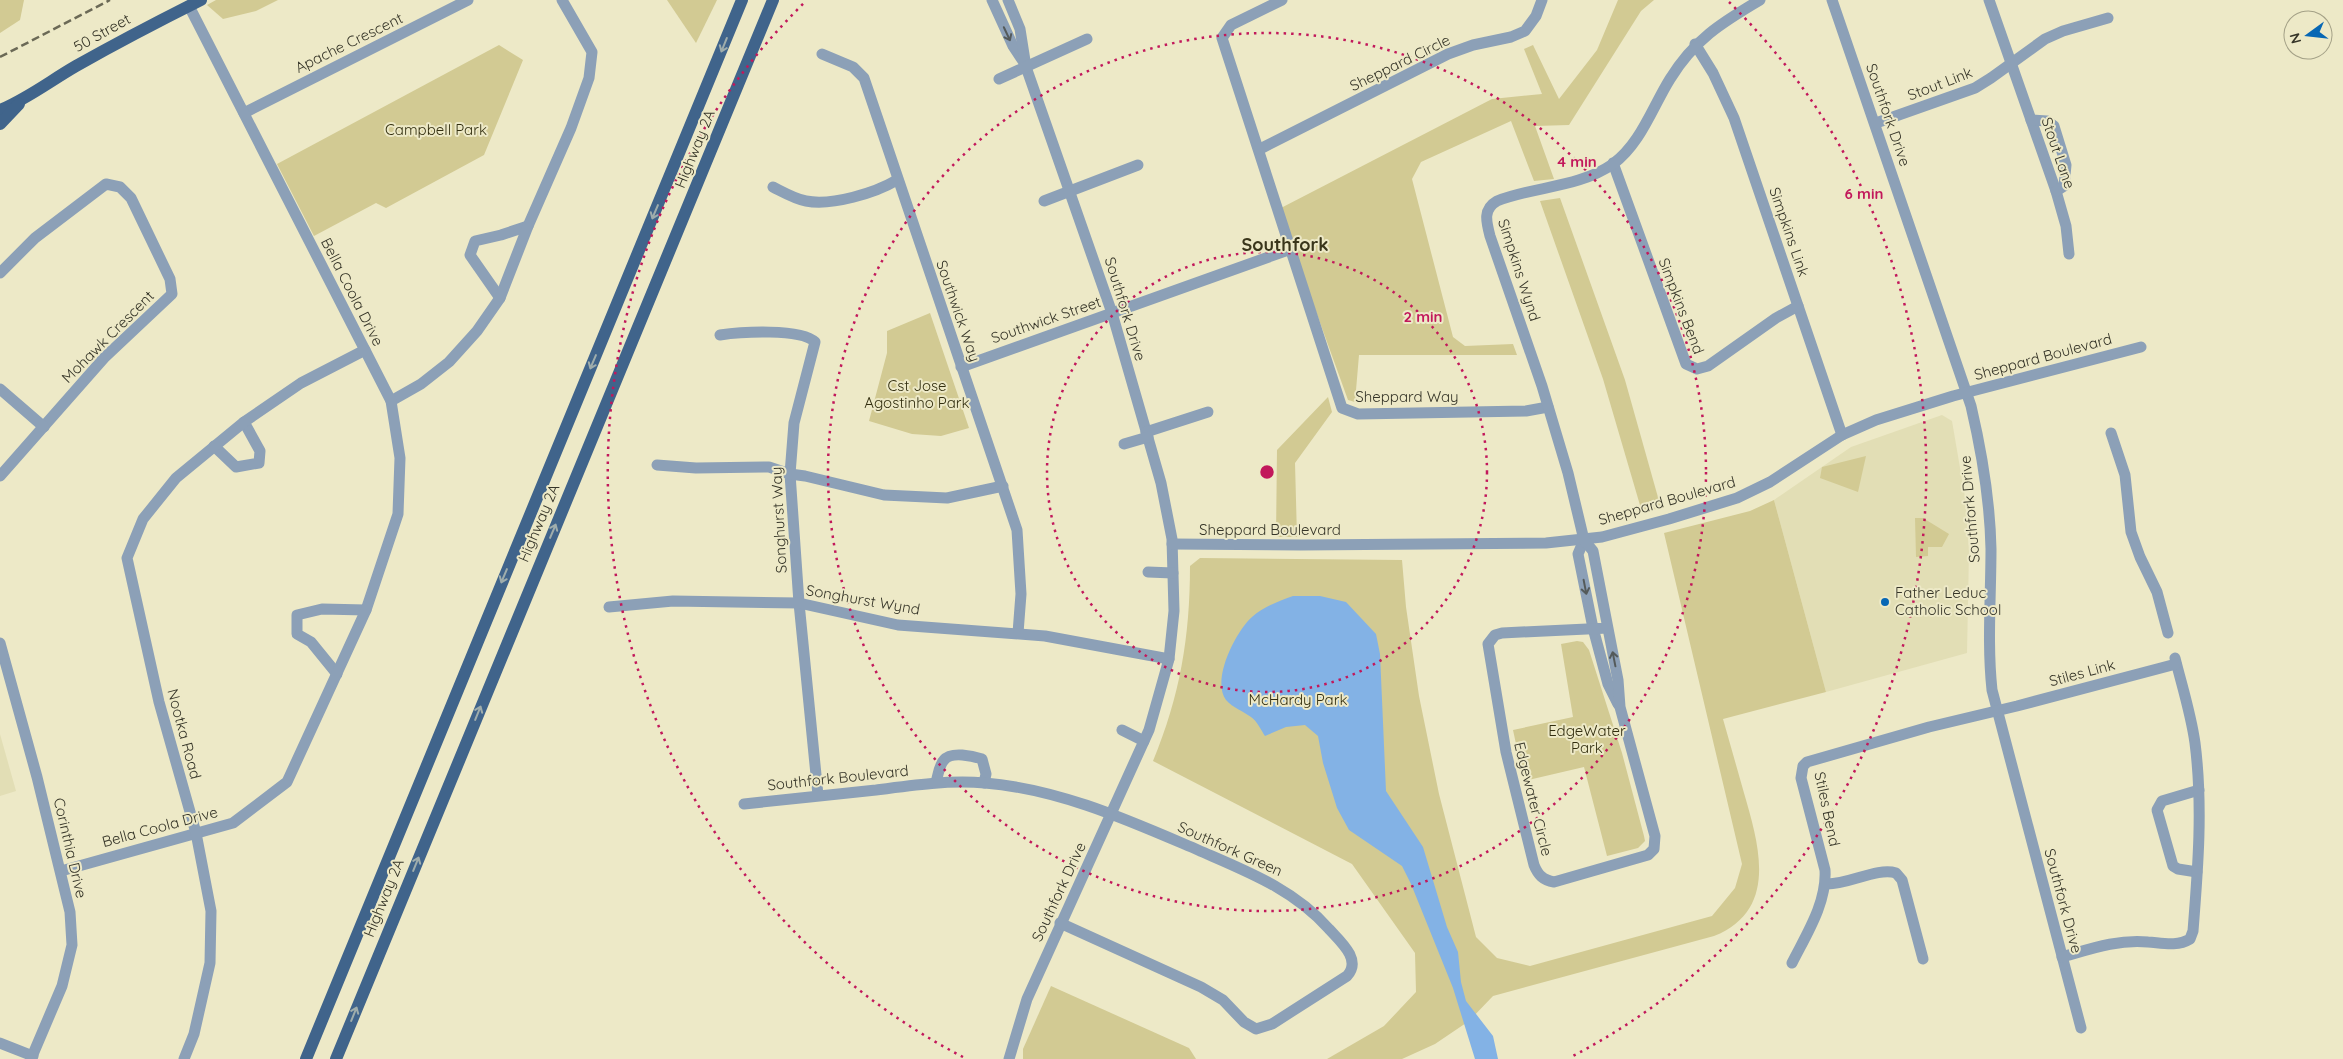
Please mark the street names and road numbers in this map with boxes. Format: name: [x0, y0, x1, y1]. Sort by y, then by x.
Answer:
street label: Apache Crescent: [292, 8, 406, 77]
street label: 50 Street: [70, 9, 134, 56]
street label: Sheppard Circle: [1346, 30, 1453, 95]
street label: Southfork Drive: [1862, 61, 1915, 169]
street label: Stout Link: [1905, 62, 1975, 105]
street label: Highway 2A: [670, 107, 719, 191]
street label: Stout Lane: [2037, 115, 2080, 191]
street label: Simpkins Link: [1765, 185, 1814, 279]
street label: Simpkins Wynd: [1494, 216, 1545, 323]
street label: Bella Coola Drive: [317, 234, 388, 349]
street label: Southfork Drive: [1101, 255, 1150, 363]
street label: Simpkins Bend: [1654, 255, 1709, 357]
street label: Southwick Way: [932, 258, 985, 364]
street label: Mohawk Crescent: [57, 286, 158, 387]
street label: Southwick Street: [988, 292, 1103, 347]
street label: Sheppard Boulevard: [1972, 329, 2114, 384]
street label: Sheppard Way: [1355, 387, 1459, 406]
street label: Southfork Drive: [1955, 455, 1984, 563]
street label: Songhurst Way: [766, 466, 791, 574]
street label: Sheppard Boulevard: [1596, 472, 1738, 529]
street label: Highway 2A: [514, 481, 564, 565]
street label: Sheppard Boulevard: [1199, 520, 1341, 539]
street label: Songhurst Wynd: [805, 580, 922, 619]
street label: Stiles Link: [2047, 655, 2117, 690]
street label: Nootka Road: [163, 687, 206, 781]
street label: Edgewater Circle: [1510, 740, 1557, 858]
street label: Southfork Boulevard: [766, 761, 910, 794]
street label: Stiles Bend: [1810, 770, 1845, 848]
street label: Corinthia Drive: [50, 796, 91, 900]
street label: Bella Coola Drive: [100, 802, 220, 851]
street label: Southfork Green: [1175, 817, 1286, 880]
street label: Southfork Drive: [1027, 839, 1090, 945]
street label: Southfork Drive: [2040, 846, 2087, 955]
street label: Highway 2A: [359, 856, 408, 940]

